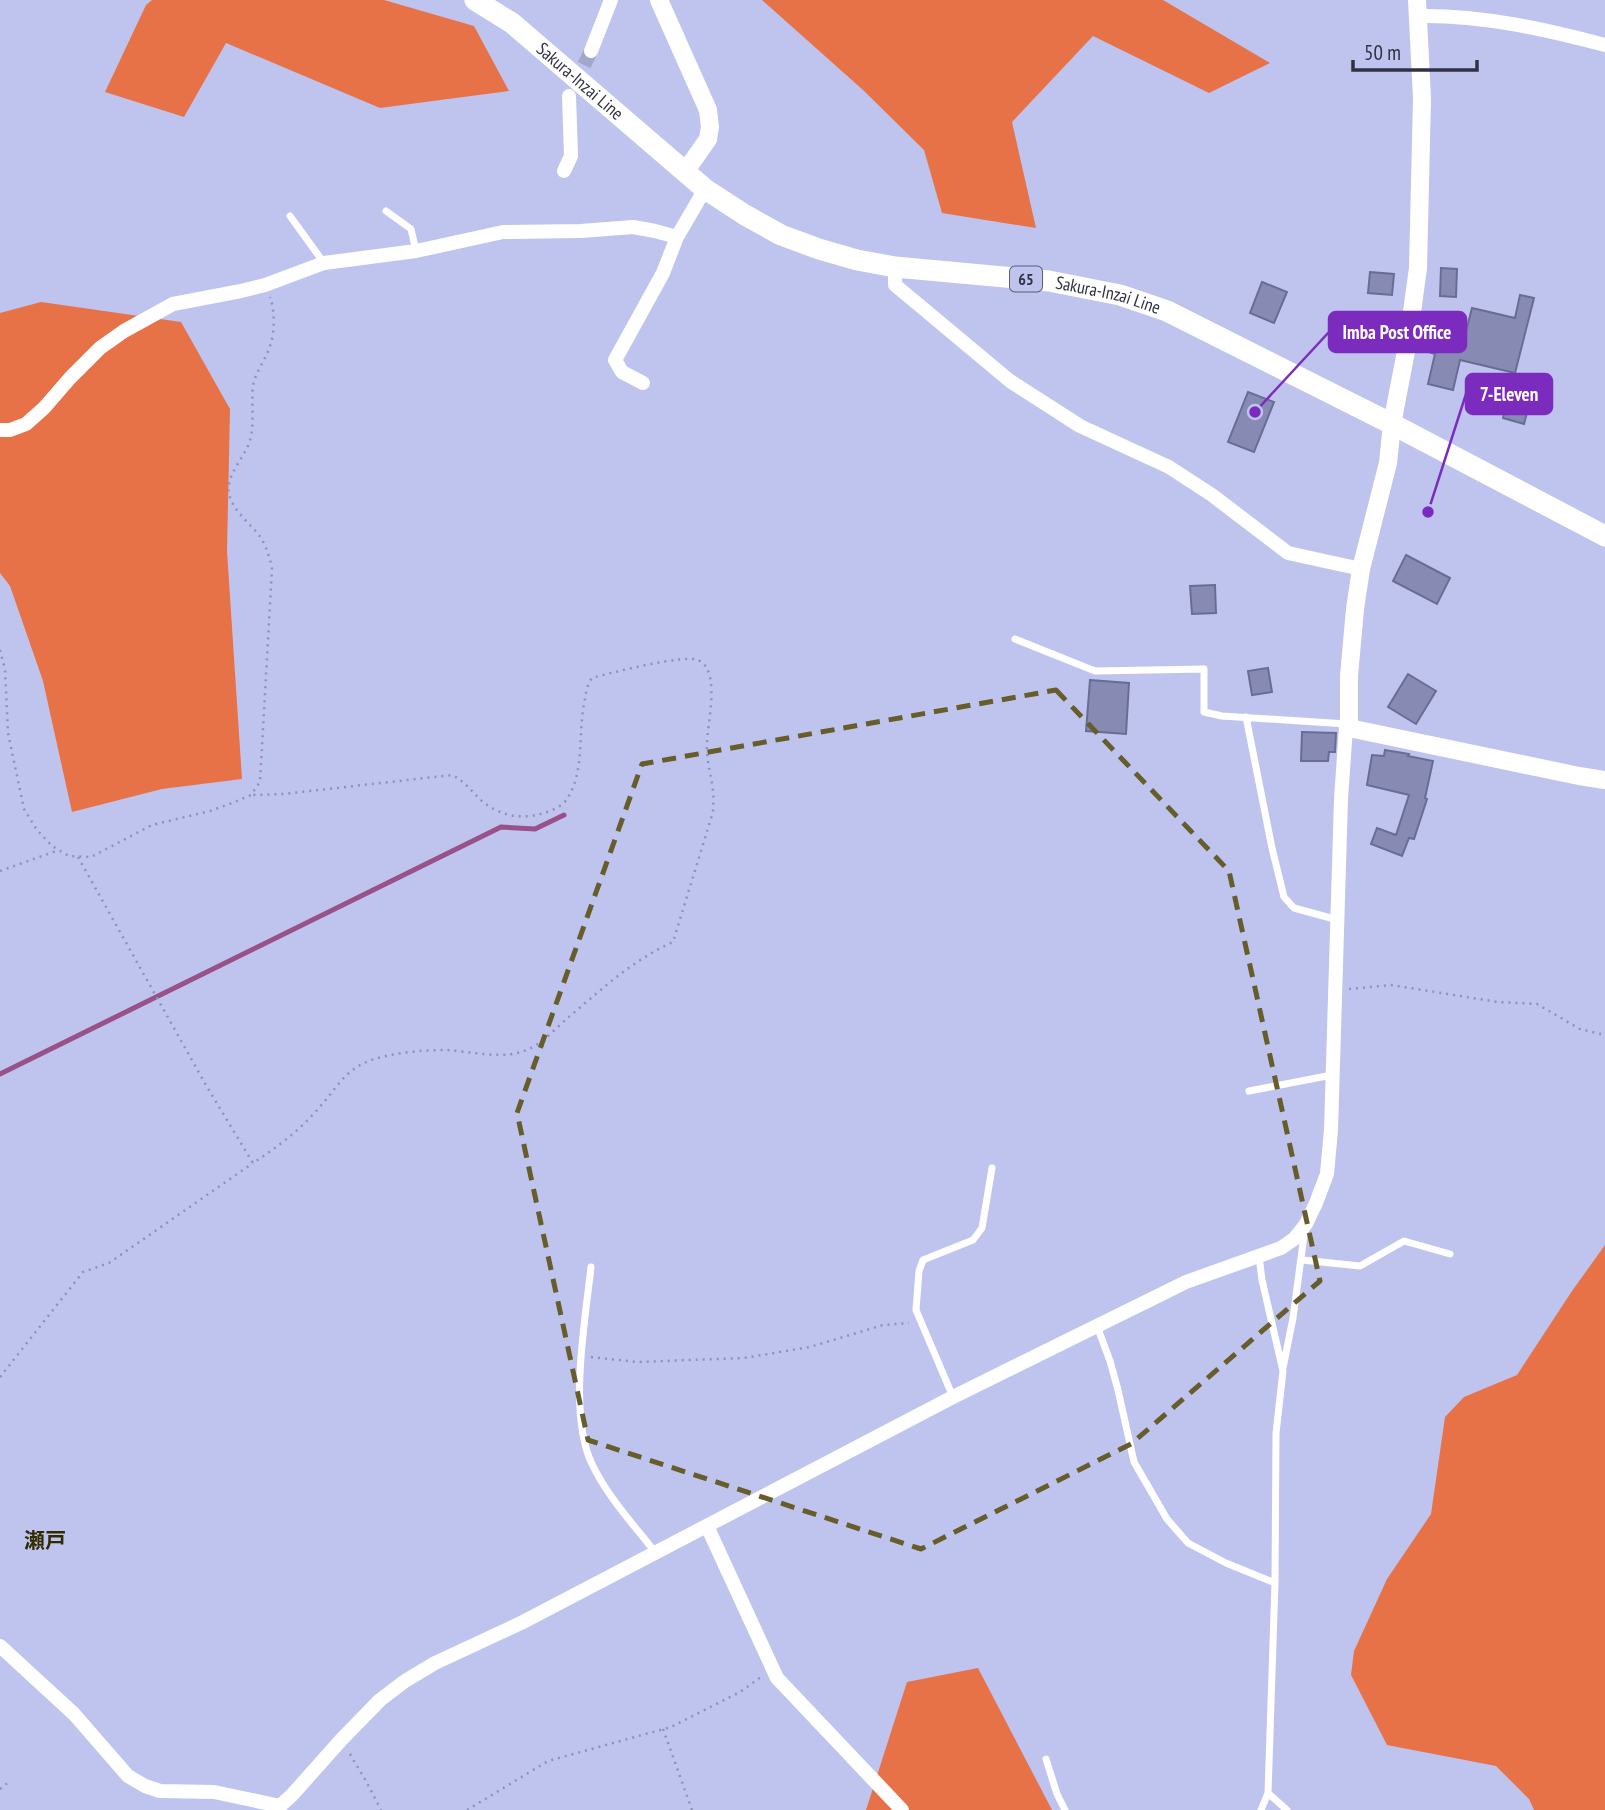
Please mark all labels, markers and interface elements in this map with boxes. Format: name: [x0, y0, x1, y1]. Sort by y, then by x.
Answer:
scale bar: [1353, 28, 1477, 72]
street label: Sakura-Inzai Line: [532, 37, 628, 125]
text: 50 m: [1364, 39, 1401, 66]
road number: 65: [1010, 266, 1042, 292]
street label: Sakura-Inzai Line: [1054, 271, 1164, 319]
callout: Imba Post Office: [1329, 312, 1466, 352]
text: Imba Post Office: [1343, 320, 1451, 344]
callout: 7-Eleven: [1466, 374, 1552, 414]
text: 7-Eleven: [1480, 382, 1538, 406]
district label: 瀬戸: [24, 1527, 66, 1554]

